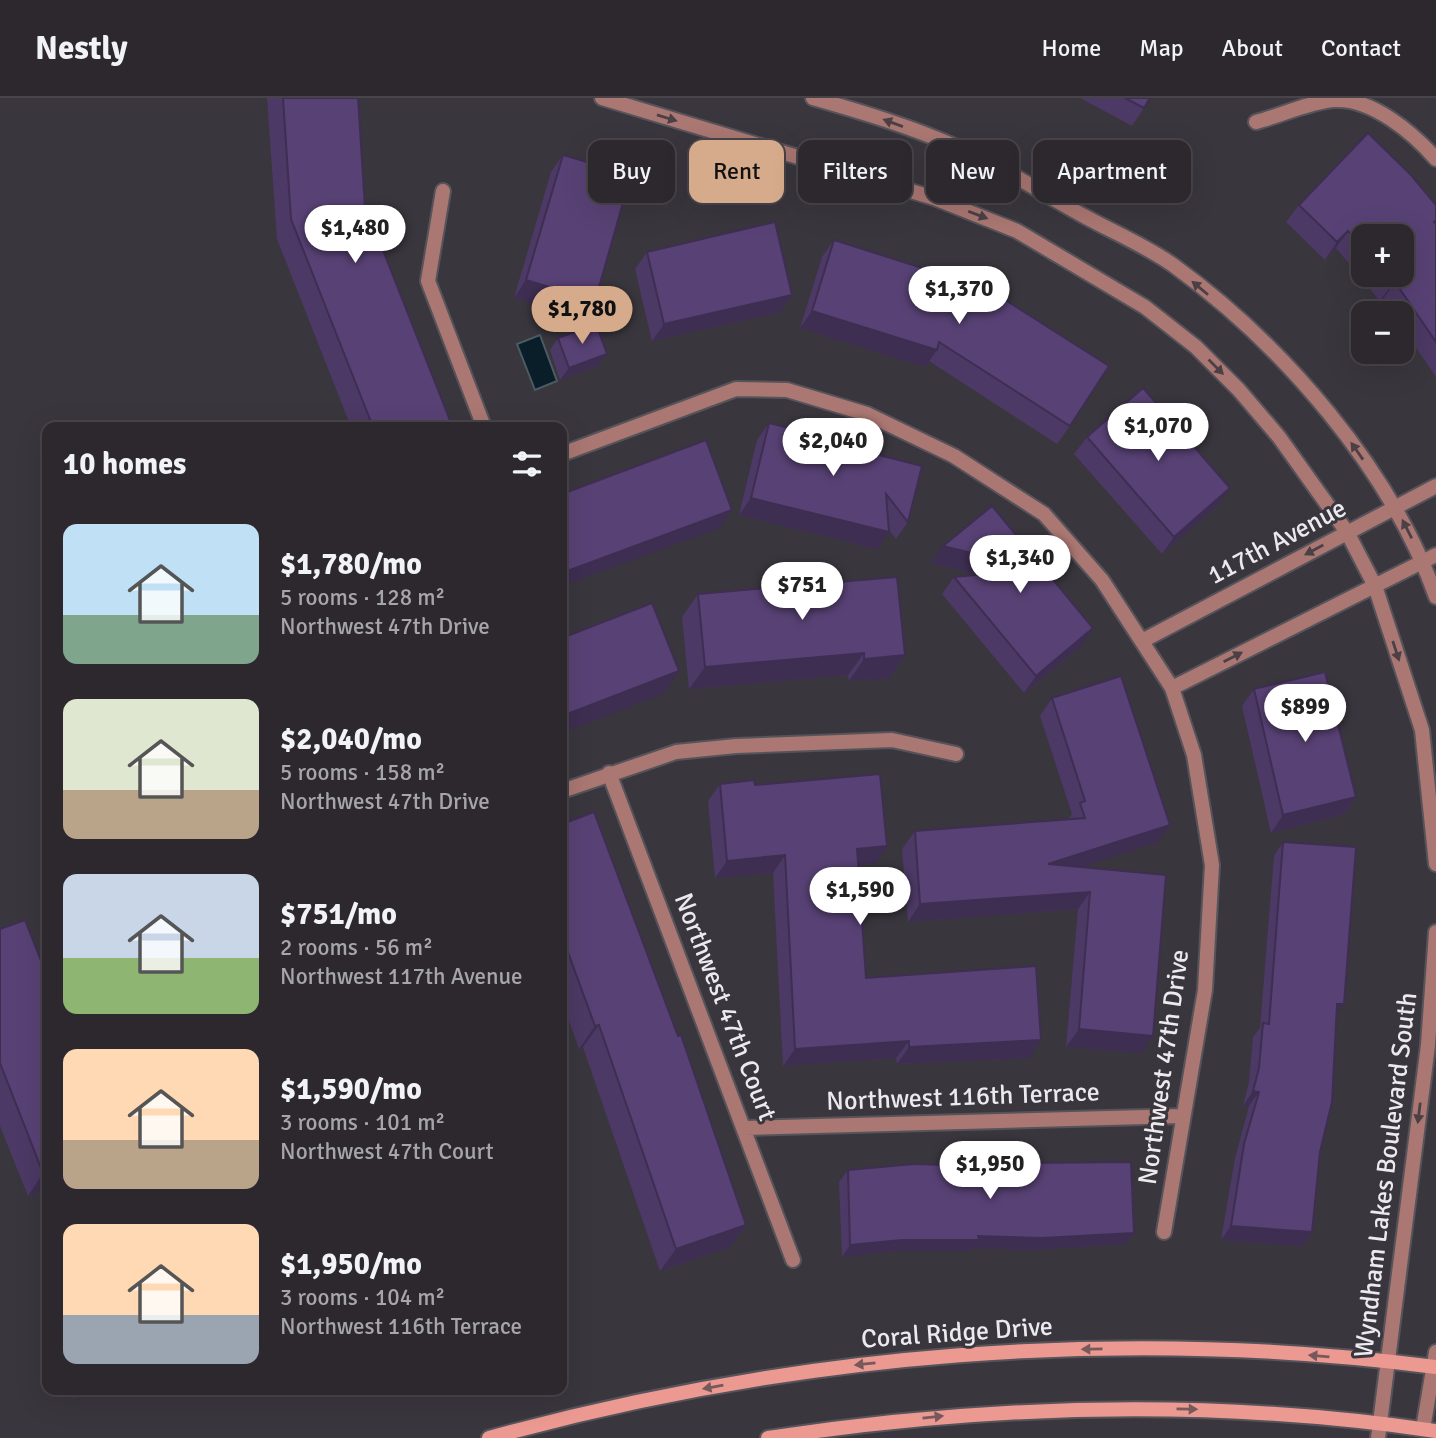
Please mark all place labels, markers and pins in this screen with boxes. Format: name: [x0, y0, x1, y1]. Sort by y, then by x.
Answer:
pin: $1,480: [298, 206, 412, 265]
pin: $1,370: [902, 266, 1016, 326]
pin: $1,780: [525, 286, 639, 346]
pin: $1,070: [1101, 404, 1215, 463]
pin: $2,040: [776, 418, 890, 478]
pin: $1,340: [963, 536, 1077, 595]
pin: $751: [761, 562, 843, 622]
pin: $899: [1264, 684, 1346, 744]
pin: $1,590: [803, 868, 917, 927]
pin: $1,950: [933, 1142, 1047, 1201]

